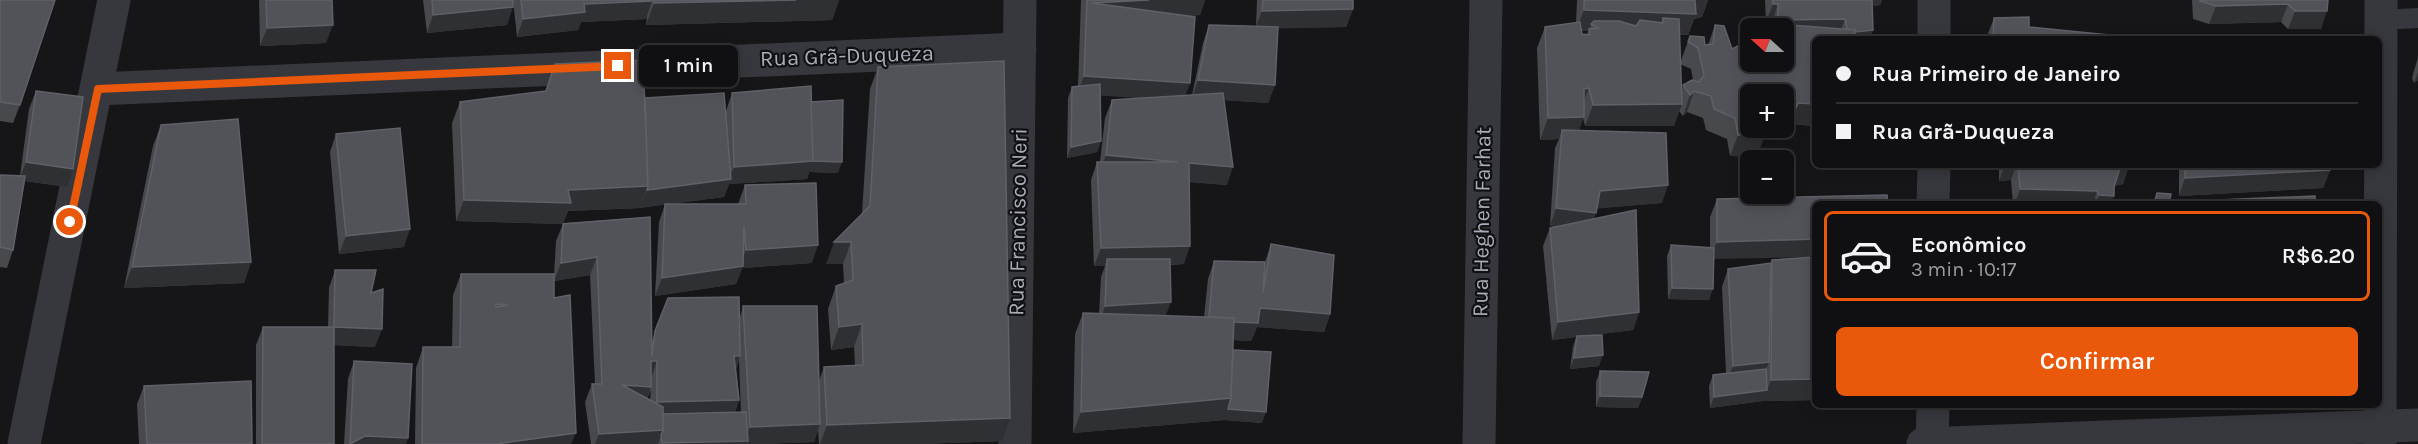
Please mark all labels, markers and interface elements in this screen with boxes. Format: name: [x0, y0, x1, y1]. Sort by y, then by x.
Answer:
north arrow: [1740, 18, 1794, 72]
map controls: [1740, 18, 1794, 204]
street label: Rua Grã-Duqueza: [760, 40, 934, 72]
callout: 1 min: [639, 45, 738, 87]
route end: [604, 52, 631, 79]
text: 1 min: [664, 54, 713, 77]
text: Rua Primeiro de Janeiro: [1872, 61, 2120, 87]
button: +: [1740, 84, 1794, 138]
text: Rua Grã-Duqueza: [1872, 119, 2055, 145]
street label: Rua Heghen Farhat: [1467, 127, 1497, 317]
street label: Rua Francisco Neri: [1003, 128, 1033, 316]
button: −: [1740, 150, 1794, 204]
route start: [56, 208, 83, 235]
icon: car: [1839, 229, 1893, 283]
text: Econômico: [1911, 232, 2026, 258]
text: R$6.20: [2282, 243, 2355, 269]
text: 3 min · 10:17: [1911, 258, 2016, 281]
button: Confirmar: [1836, 327, 2358, 396]

